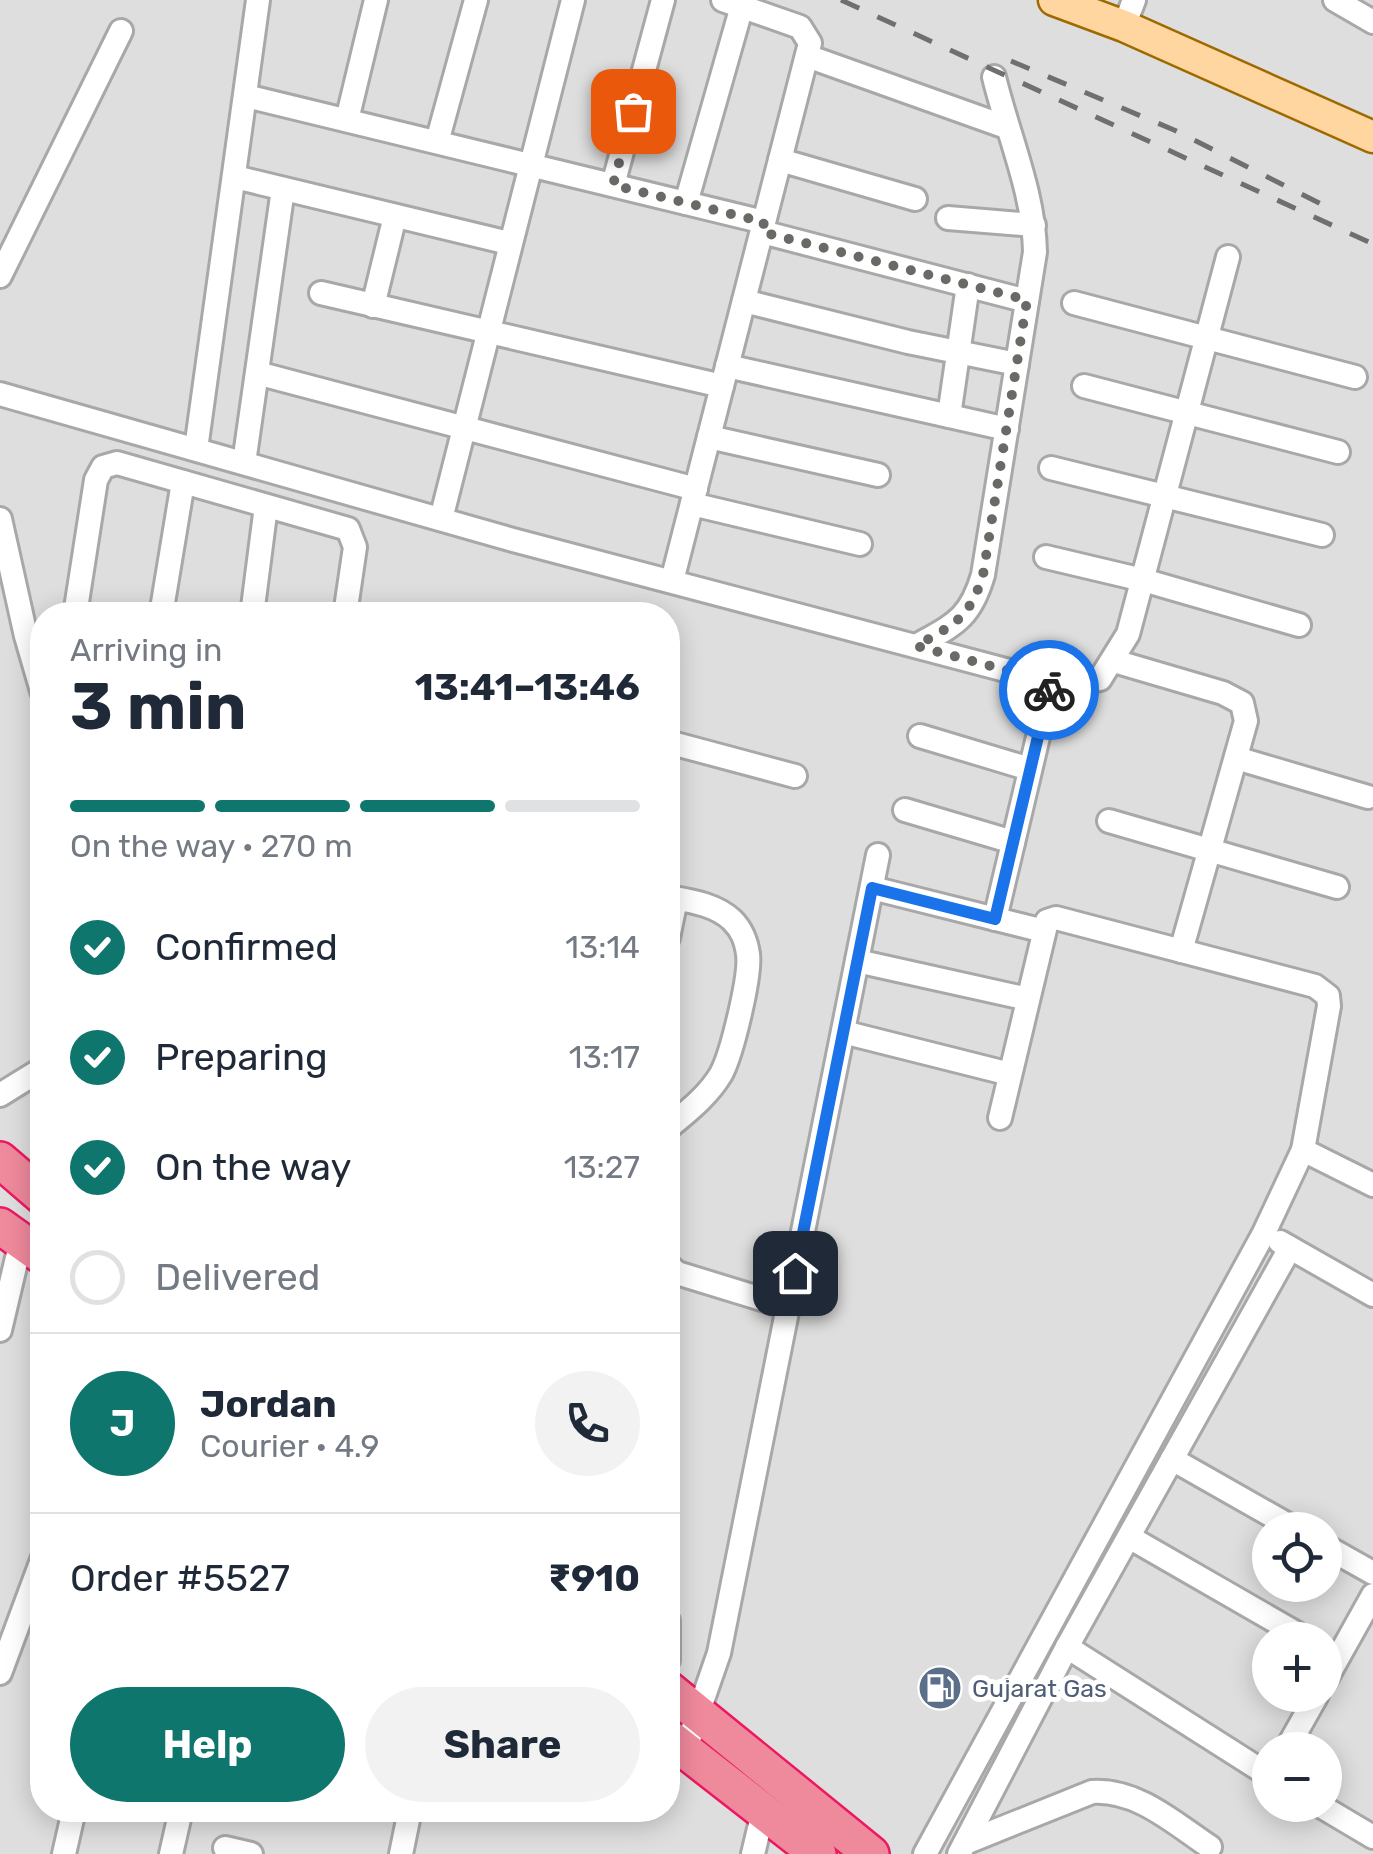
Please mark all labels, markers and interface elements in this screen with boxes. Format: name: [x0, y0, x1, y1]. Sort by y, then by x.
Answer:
pin: [591, 69, 676, 154]
icon: bag: [606, 84, 661, 139]
text: Arriving in: [70, 631, 222, 669]
courier: [999, 640, 1099, 740]
icon: bike: [1022, 663, 1077, 718]
text: 13:41–13:46: [415, 664, 640, 710]
text: 3 min: [70, 668, 247, 745]
text: On the way · 270 m: [70, 827, 353, 865]
icon: check: [70, 920, 125, 975]
text: Confirmed: [155, 924, 338, 970]
text: 13:14: [565, 928, 640, 966]
icon: check: [70, 1030, 125, 1085]
text: Preparing: [155, 1034, 328, 1080]
text: 13:17: [569, 1038, 640, 1076]
icon: check: [70, 1140, 125, 1195]
text: On the way: [155, 1144, 351, 1190]
text: 13:27: [564, 1148, 640, 1186]
pin: [753, 1231, 838, 1316]
icon: home: [768, 1246, 823, 1301]
text: Delivered: [155, 1254, 320, 1300]
button: phone: [535, 1371, 640, 1476]
text: Jordan: [200, 1381, 337, 1427]
text: J: [110, 1400, 135, 1446]
text: Courier · 4.9: [200, 1427, 379, 1465]
map controls: [1252, 1512, 1342, 1822]
button: locate: [1252, 1512, 1342, 1602]
text: Order #5527: [70, 1555, 290, 1601]
text: ₹910: [548, 1555, 640, 1601]
button: +: [1252, 1622, 1342, 1712]
fuel station icon: Gujarat Gas: [917, 1665, 963, 1711]
place label: Gujarat Gas: [972, 1674, 1107, 1703]
button: Help: [70, 1687, 345, 1802]
button: Share: [365, 1687, 640, 1802]
button: −: [1252, 1732, 1342, 1822]

